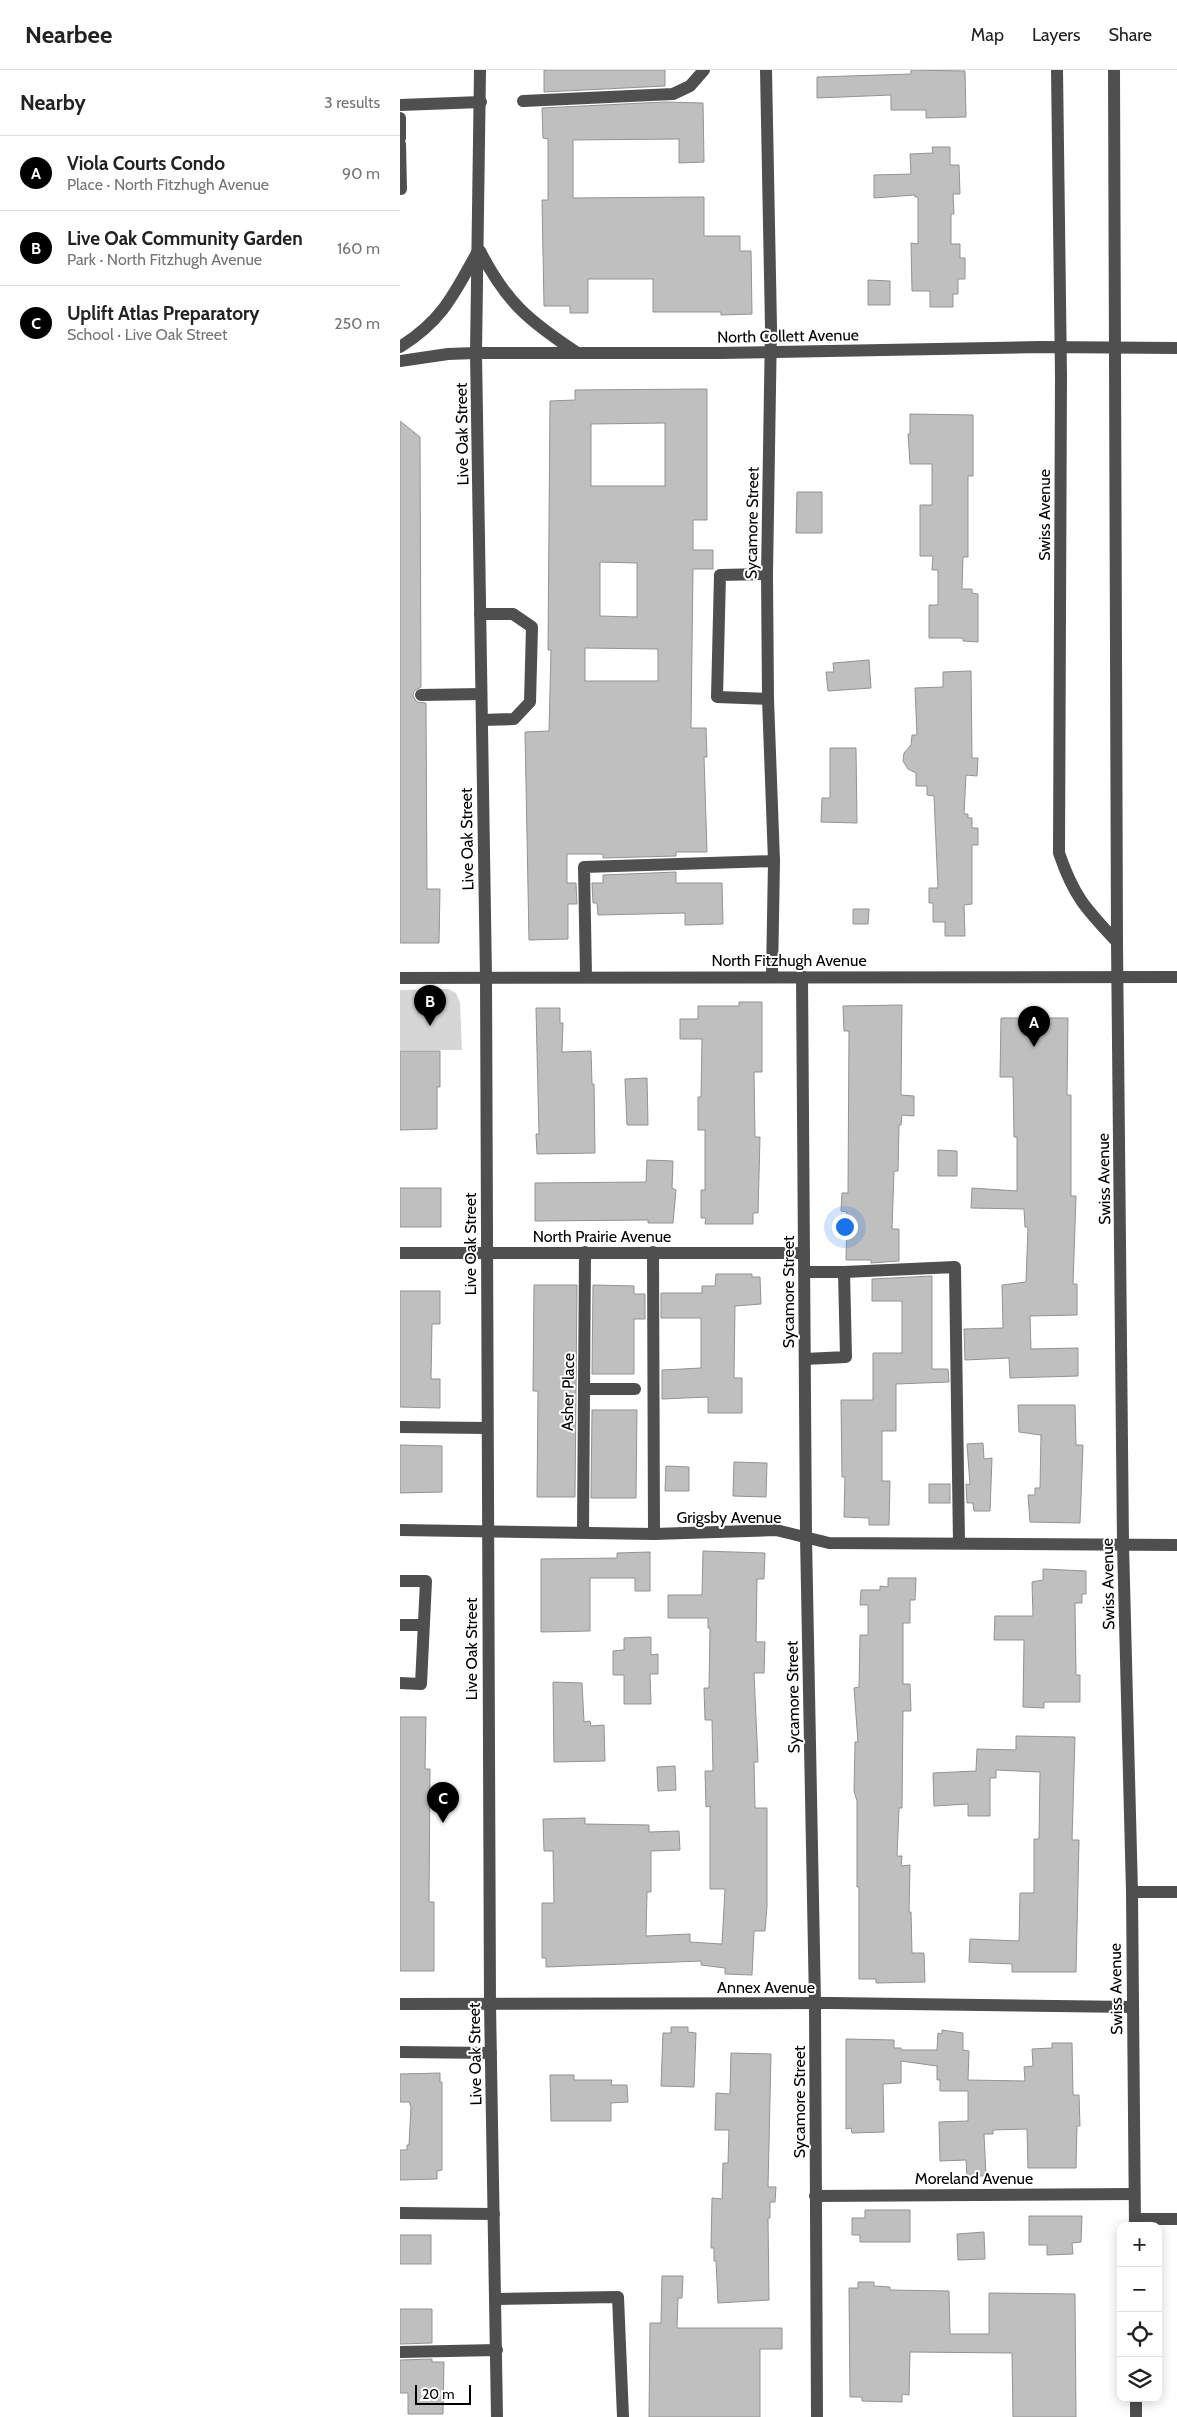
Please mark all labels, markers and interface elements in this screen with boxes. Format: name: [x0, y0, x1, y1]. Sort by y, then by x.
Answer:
text: Nearbee: [25, 20, 112, 49]
text: Map: [971, 24, 1004, 46]
text: Layers: [1032, 24, 1081, 46]
text: Share: [1109, 24, 1152, 46]
text: Nearby: [20, 90, 86, 115]
text: 3 results: [324, 93, 380, 112]
text: Viola Courts Condo: [67, 152, 225, 175]
text: A: [31, 164, 41, 183]
text: 90 m: [342, 164, 380, 183]
text: Place · North Fitzhugh Avenue: [67, 175, 269, 194]
text: Live Oak Community Garden: [67, 227, 303, 250]
text: B: [31, 239, 41, 258]
text: 160 m: [337, 239, 380, 258]
text: Park · North Fitzhugh Avenue: [67, 250, 262, 269]
text: Uplift Atlas Preparatory: [67, 302, 259, 325]
text: C: [31, 314, 41, 333]
text: 250 m: [334, 314, 380, 333]
text: School · Live Oak Street: [67, 325, 227, 344]
street label: North Collett Avenue: [717, 325, 859, 347]
street label: Live Oak Street: [452, 382, 472, 485]
street label: Sycamore Street: [742, 466, 762, 579]
street label: Swiss Avenue: [1035, 469, 1054, 561]
street label: Live Oak Street: [457, 787, 477, 890]
street label: North Fitzhugh Avenue: [711, 951, 867, 970]
pin: B: [414, 985, 446, 1026]
pin: A: [1018, 1006, 1050, 1047]
street label: Swiss Avenue: [1094, 1133, 1114, 1225]
street label: Live Oak Street: [461, 1192, 480, 1295]
your location: [832, 1214, 858, 1240]
street label: North Prairie Avenue: [533, 1227, 671, 1246]
street label: Sycamore Street: [779, 1235, 798, 1348]
street label: Asher Place: [558, 1353, 578, 1431]
street label: Grigsby Avenue: [677, 1508, 781, 1527]
street label: Swiss Avenue: [1098, 1538, 1118, 1630]
street label: Live Oak Street: [462, 1597, 481, 1700]
street label: Sycamore Street: [783, 1640, 803, 1753]
pin: C: [427, 1782, 459, 1823]
street label: Swiss Avenue: [1106, 1943, 1126, 2035]
street label: Annex Avenue: [717, 1978, 815, 1997]
street label: Live Oak Street: [465, 2002, 485, 2105]
street label: Sycamore Street: [790, 2045, 809, 2158]
street label: Moreland Avenue: [915, 2169, 1033, 2188]
map controls: [1117, 2222, 1162, 2402]
button: +: [1117, 2222, 1162, 2267]
button: −: [1117, 2267, 1162, 2312]
button: locate: [1117, 2312, 1162, 2357]
button: layers: [1117, 2357, 1162, 2402]
scale bar: [415, 2382, 471, 2405]
text: 20 m: [422, 2385, 455, 2403]

